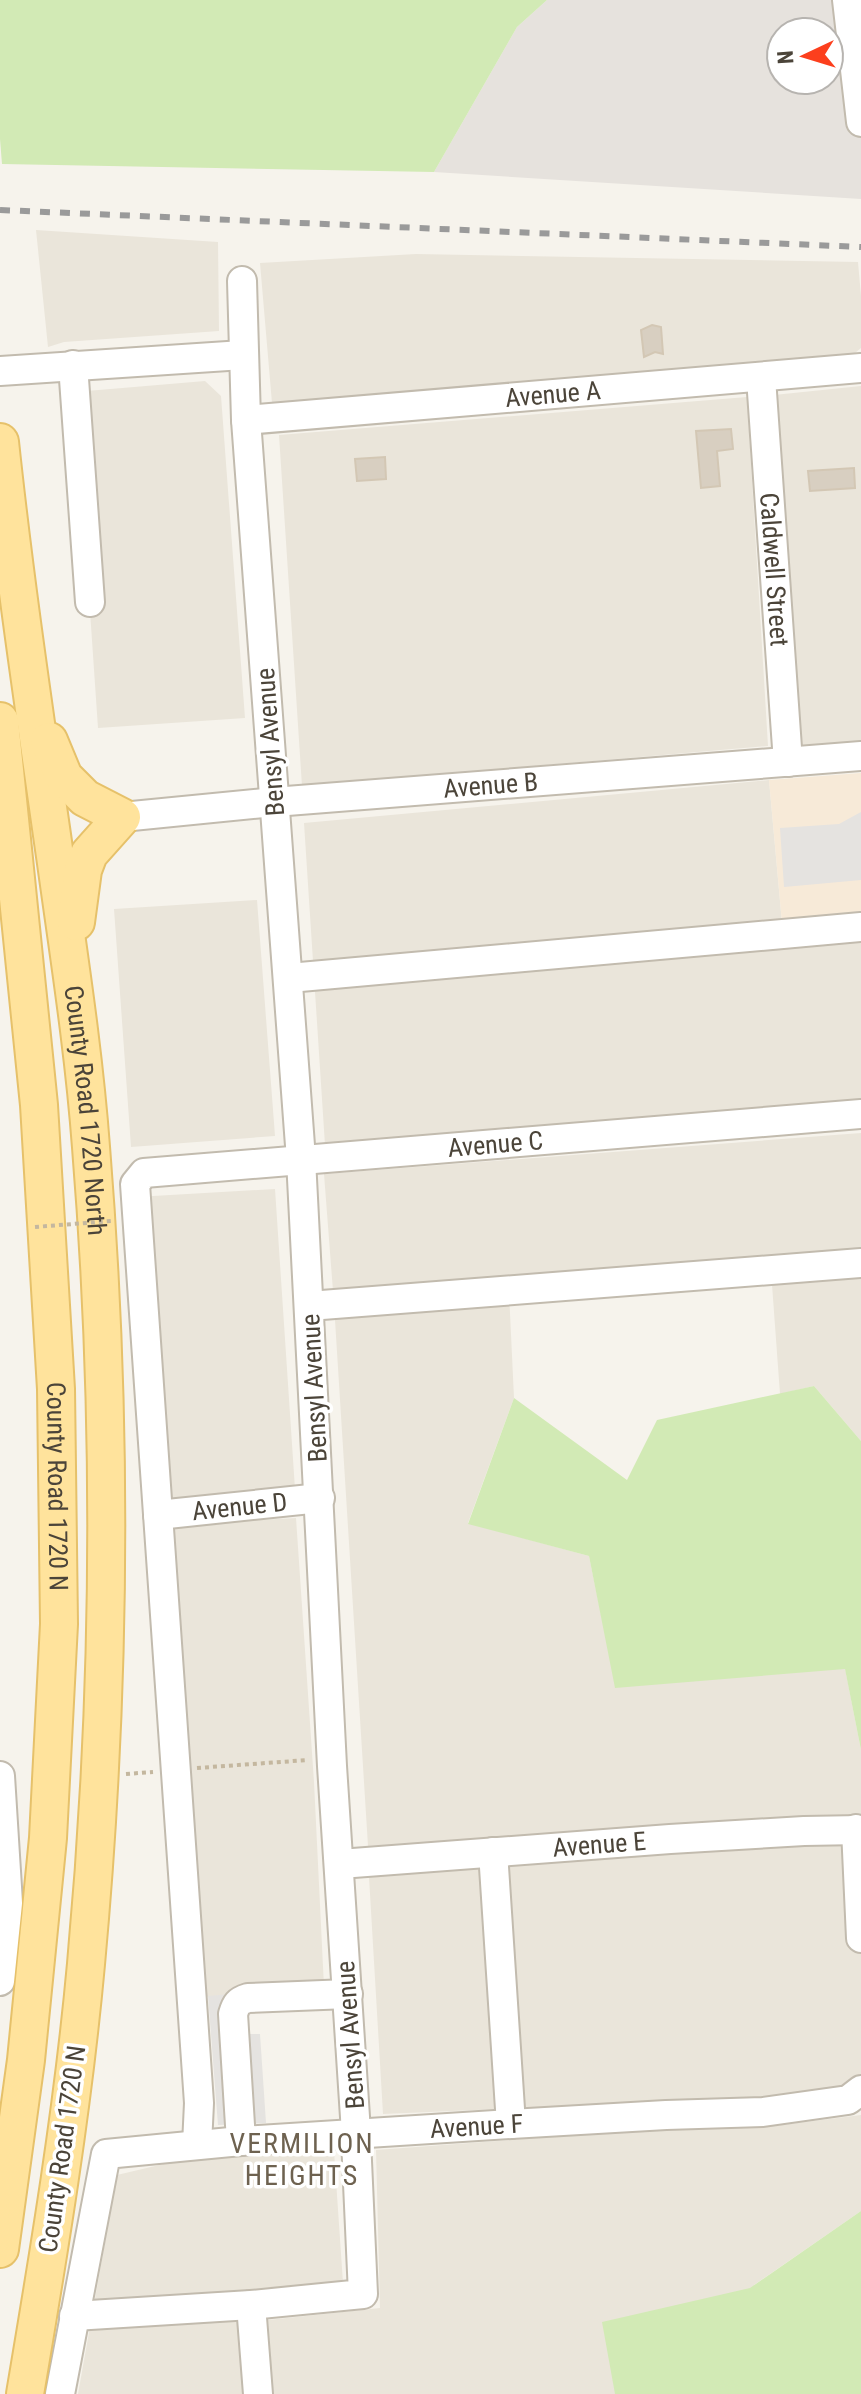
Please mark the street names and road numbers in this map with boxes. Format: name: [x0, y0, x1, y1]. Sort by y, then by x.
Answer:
street label: Avenue A: [504, 375, 602, 413]
street label: Caldwell Street: [754, 492, 795, 647]
street label: Bensyl Avenue: [250, 667, 290, 817]
street label: Avenue B: [442, 766, 539, 804]
street label: County Road 1720 North: [58, 984, 112, 1236]
street label: Avenue C: [446, 1125, 544, 1163]
street label: Bensyl Avenue: [295, 1313, 333, 1463]
street label: County Road 1720 N: [41, 1382, 74, 1591]
street label: Avenue D: [190, 1487, 289, 1526]
street label: Avenue E: [551, 1826, 647, 1863]
street label: Bensyl Avenue: [330, 1960, 370, 2110]
street label: County Road 1720 N: [33, 2043, 91, 2255]
street label: Avenue F: [429, 2108, 524, 2144]

